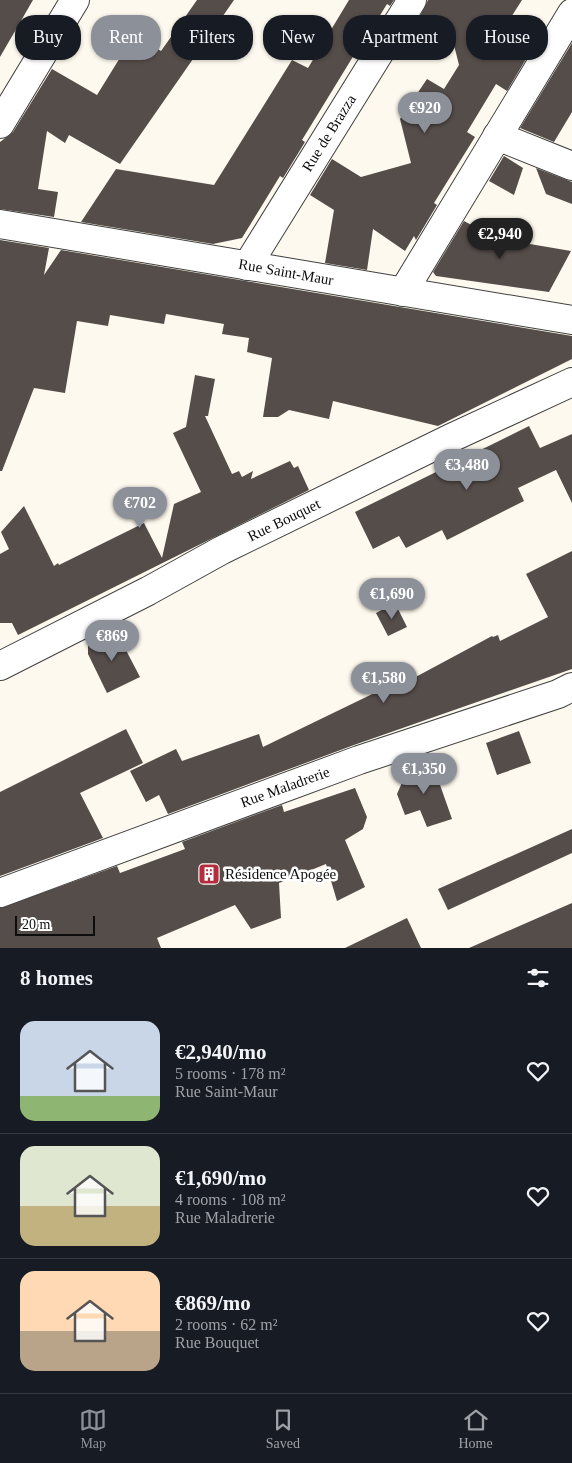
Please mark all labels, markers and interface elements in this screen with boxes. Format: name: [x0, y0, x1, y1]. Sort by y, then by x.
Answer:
chip: Buy: [15, 15, 81, 60]
chip: Rent: [91, 15, 161, 60]
chip: Filters: [171, 15, 253, 60]
chip: New: [263, 15, 333, 60]
chip: Apartment: [343, 15, 456, 60]
chip: House: [466, 15, 548, 60]
street label: Rue de Brazza: [299, 91, 359, 174]
pin: €920: [395, 92, 455, 134]
text: €920: [409, 99, 441, 116]
pin: €2,940: [459, 218, 541, 260]
text: €2,940: [478, 225, 522, 242]
street label: Rue Saint-Maur: [237, 256, 335, 288]
pin: €3,480: [426, 448, 508, 491]
text: €3,480: [445, 456, 489, 473]
pin: €702: [110, 486, 170, 529]
text: €702: [124, 494, 156, 511]
street label: Rue Bouquet: [245, 495, 324, 544]
pin: €1,690: [351, 578, 433, 620]
text: €1,690: [370, 585, 414, 602]
pin: €869: [82, 620, 142, 662]
text: €869: [96, 627, 128, 644]
pin: €1,580: [343, 662, 425, 704]
text: €1,580: [362, 669, 406, 686]
pin: €1,350: [383, 752, 465, 795]
text: €1,350: [402, 760, 446, 777]
street label: Rue Maladrerie: [238, 763, 332, 811]
building icon: Résidence Apogée: [197, 862, 221, 886]
place label: Résidence Apogée: [225, 866, 337, 882]
scale bar: [15, 913, 95, 936]
text: 20 m: [22, 917, 50, 932]
icon: filters: [524, 964, 552, 992]
text: 8 homes: [20, 966, 93, 990]
text: €2,940/mo: [175, 1040, 267, 1064]
icon: home: [60, 1041, 120, 1101]
icon: heart: [524, 1057, 552, 1085]
text: 5 rooms · 178 m²: [175, 1065, 286, 1082]
text: Rue Saint-Maur: [175, 1083, 278, 1100]
icon: home: [60, 1166, 120, 1226]
text: €1,690/mo: [175, 1166, 267, 1190]
icon: heart: [524, 1182, 552, 1210]
text: 4 rooms · 108 m²: [175, 1191, 286, 1208]
text: Rue Maladrerie: [175, 1209, 275, 1226]
icon: home: [60, 1291, 120, 1351]
text: €869/mo: [175, 1291, 251, 1315]
icon: heart: [524, 1307, 552, 1335]
text: 2 rooms · 62 m²: [175, 1316, 278, 1333]
text: Rue Bouquet: [175, 1334, 259, 1351]
tab: Map: [79, 1406, 107, 1452]
tab: Saved: [266, 1406, 300, 1452]
tab: Home: [459, 1406, 493, 1452]

